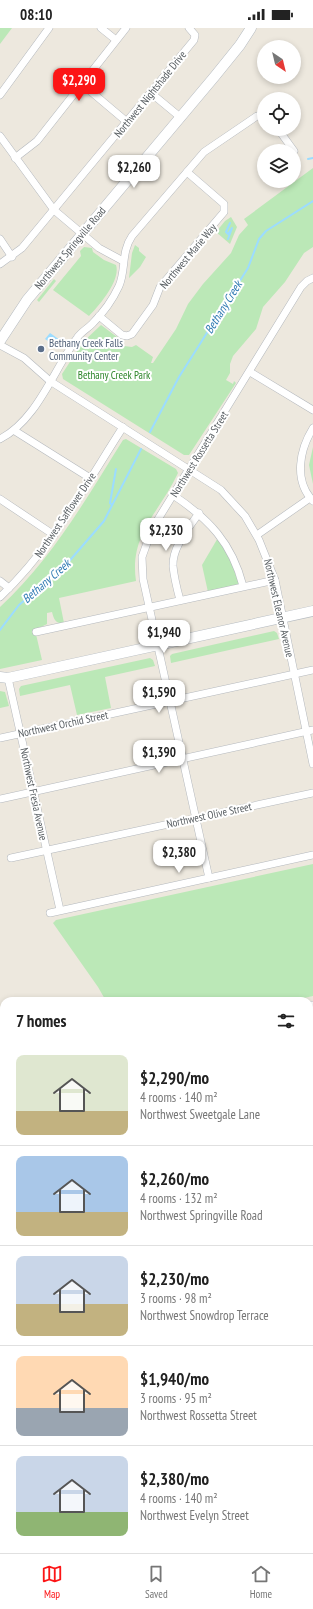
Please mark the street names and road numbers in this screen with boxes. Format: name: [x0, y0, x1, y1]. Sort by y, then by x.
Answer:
street label: Northwest Nightshade Drive: [111, 48, 189, 140]
street label: Northwest Springville Road: [31, 204, 109, 292]
street label: Northwest Marie Way: [157, 220, 220, 291]
street label: Northwest Rossetta Street: [167, 408, 231, 500]
street label: Northwest Safflower Drive: [31, 469, 99, 560]
street label: Northwest Eleanor Avenue: [261, 557, 297, 659]
street label: Northwest Orchid Street: [17, 708, 109, 740]
street label: Northwest Fresia Avenue: [17, 746, 51, 842]
street label: Northwest Olive Street: [165, 799, 253, 831]

